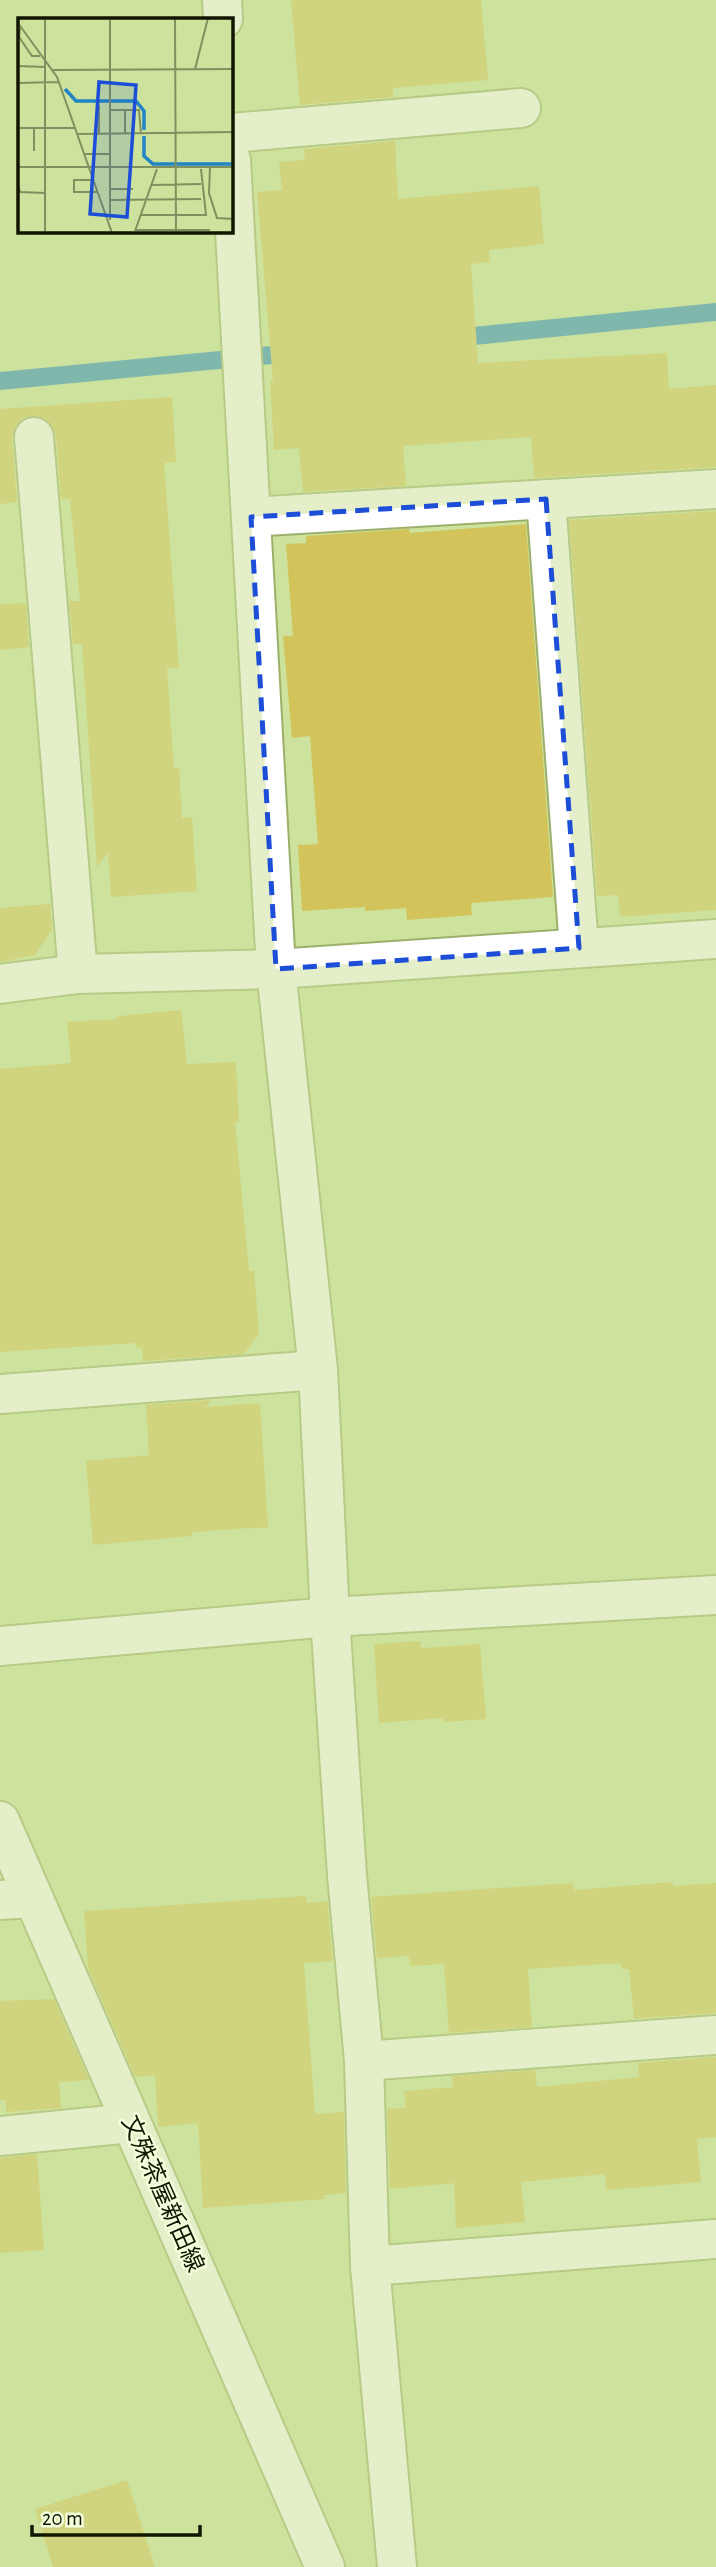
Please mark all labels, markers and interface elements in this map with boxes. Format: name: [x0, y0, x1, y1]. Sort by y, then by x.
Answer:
inset map: [18, 18, 233, 233]
street label: 文殊茶屋新田線: [117, 2112, 209, 2276]
scale bar: [32, 2494, 200, 2538]
text: 20 m: [42, 2508, 83, 2529]

